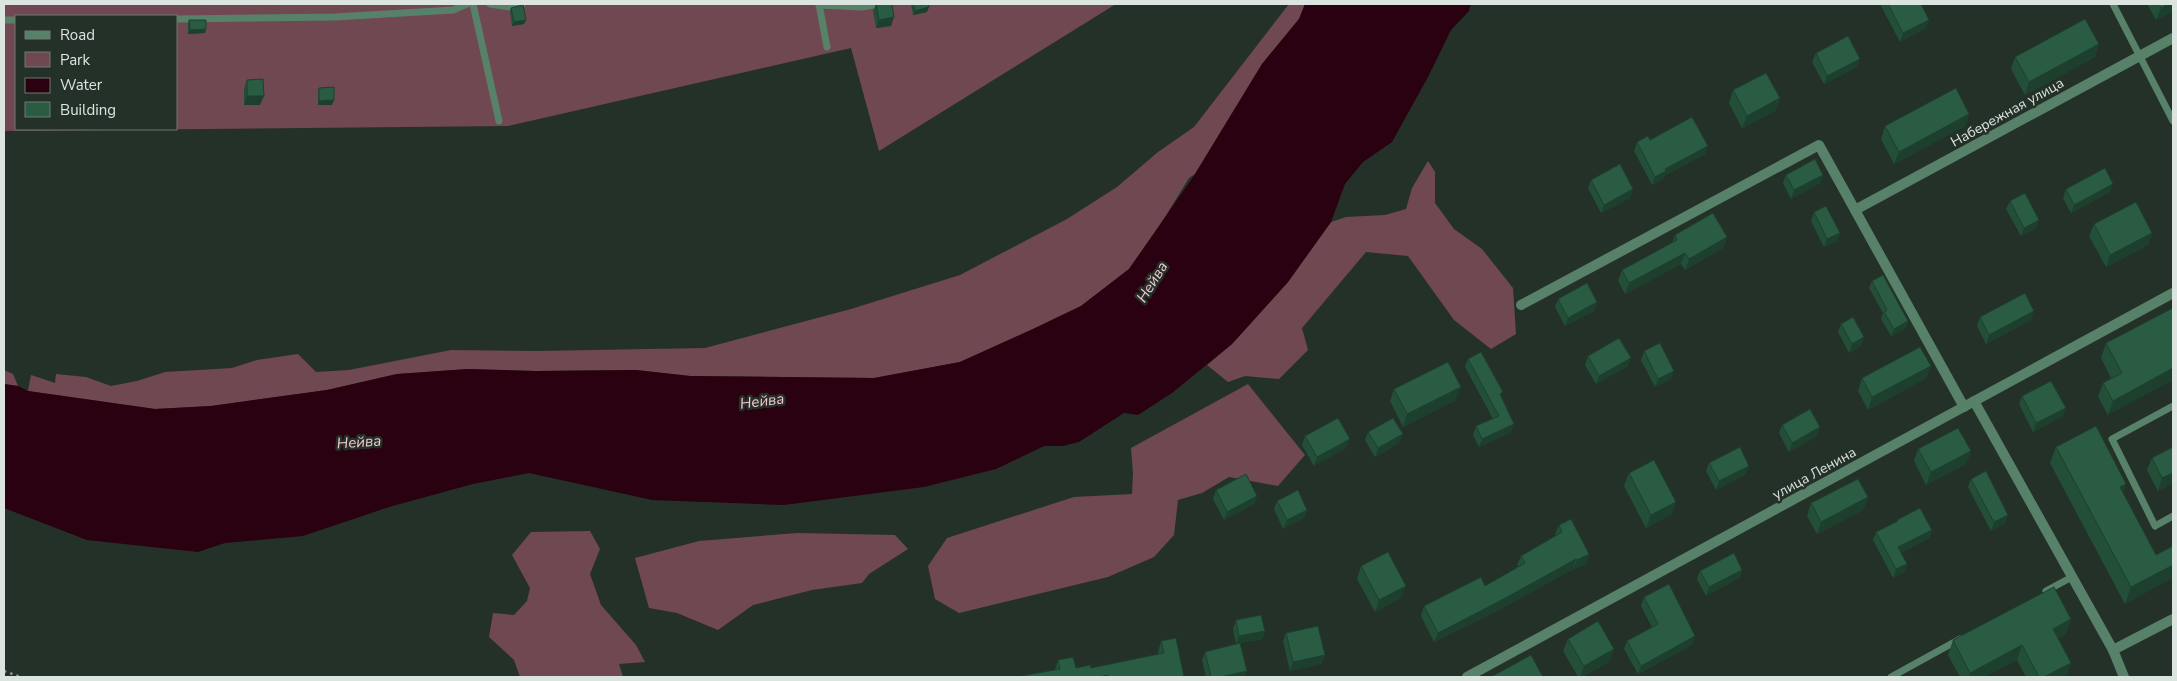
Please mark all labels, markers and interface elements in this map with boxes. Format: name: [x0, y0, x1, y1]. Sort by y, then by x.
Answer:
legend: [15, 15, 178, 130]
text: Road: [60, 25, 95, 45]
text: Park: [60, 50, 90, 70]
street label: Набережная улица: [1947, 73, 2067, 151]
text: Water: [60, 75, 103, 95]
text: Building: [60, 100, 116, 120]
water label: Нейва: [1132, 258, 1172, 306]
water label: Нейва: [739, 388, 785, 414]
water label: Нейва: [336, 430, 382, 454]
street label: улица Ленина: [1769, 443, 1859, 504]

